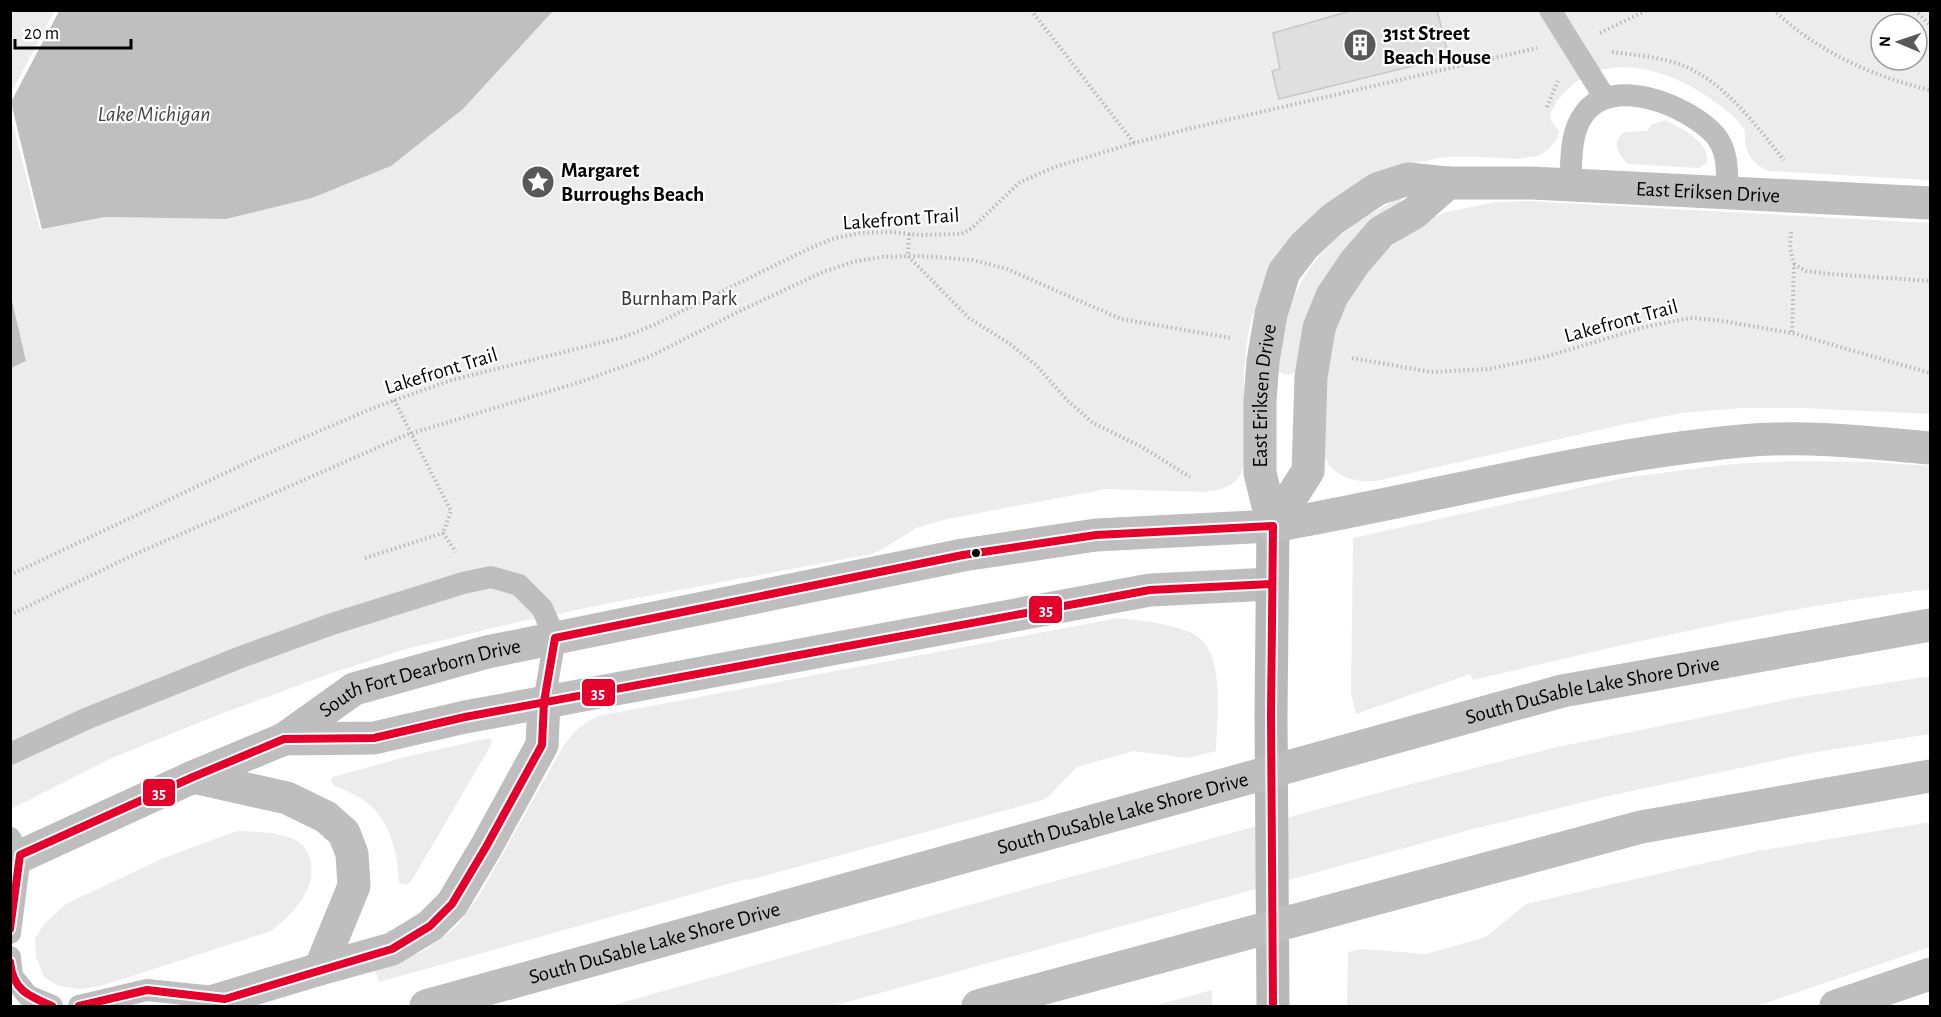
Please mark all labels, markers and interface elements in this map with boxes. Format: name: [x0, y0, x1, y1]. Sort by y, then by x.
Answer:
scale bar: [15, 12, 130, 50]
north arrow: [1869, 12, 1929, 72]
place label: 31st Street Beach House: [1383, 23, 1491, 68]
text: 20 m: [24, 25, 59, 43]
building icon: 31st Street Beach House: [1342, 27, 1378, 63]
text: N: [1877, 36, 1893, 47]
water label: Lake Michigan: [97, 103, 211, 125]
place label: Margaret Burroughs Beach: [561, 160, 704, 205]
place icon: Margaret Burroughs Beach: [520, 164, 556, 200]
street label: East Eriksen Drive: [1635, 178, 1781, 206]
street label: Lakefront Trail: [842, 204, 960, 234]
park label: Burnham Park: [621, 288, 738, 309]
street label: Lakefront Trail: [1562, 296, 1680, 346]
street label: East Eriksen Drive: [1250, 322, 1280, 468]
street label: Lakefront Trail: [382, 344, 500, 398]
unlabelled marker: [970, 547, 982, 559]
line badge: 35: [1028, 595, 1063, 624]
text: 35: [1039, 602, 1053, 618]
street label: South Fort Dearborn Drive: [315, 635, 523, 721]
street label: South DuSable Lake Shore Drive: [1463, 652, 1721, 728]
line badge: 35: [581, 678, 616, 707]
text: 35: [591, 685, 605, 701]
street label: South DuSable Lake Shore Drive: [995, 768, 1251, 858]
line badge: 35: [142, 778, 176, 807]
text: 35: [152, 785, 166, 801]
street label: South DuSable Lake Shore Drive: [527, 898, 782, 987]

